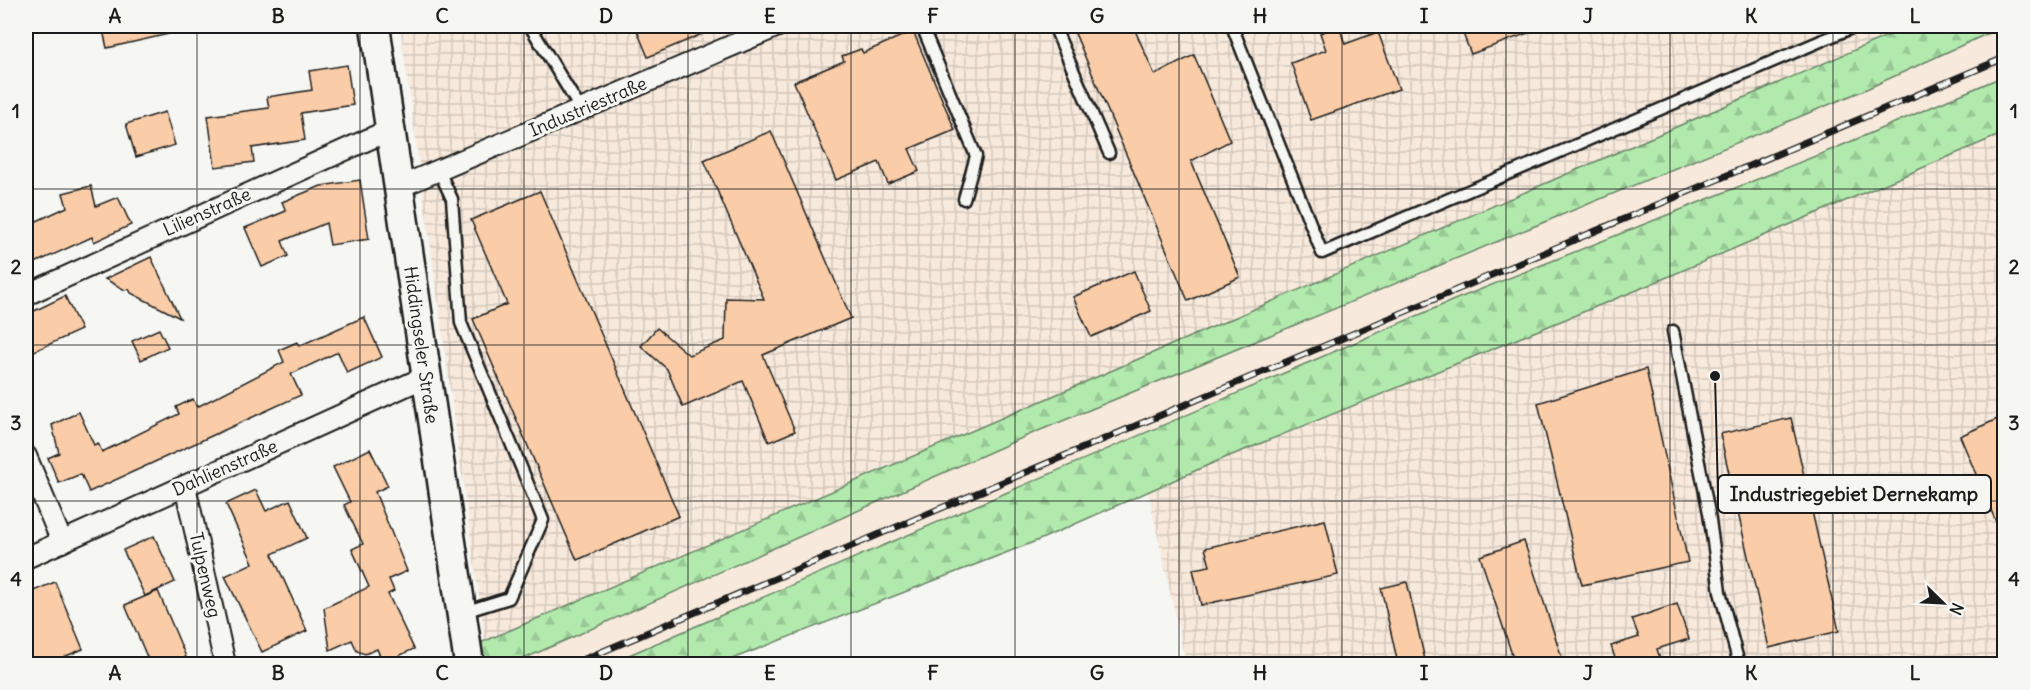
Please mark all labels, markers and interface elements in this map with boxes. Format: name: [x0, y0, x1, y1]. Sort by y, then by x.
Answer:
text: A: [109, 3, 122, 28]
text: B: [271, 3, 285, 28]
text: C: [435, 3, 449, 28]
text: D: [599, 3, 613, 28]
text: E: [764, 3, 776, 28]
text: F: [927, 3, 939, 28]
text: G: [1090, 3, 1104, 28]
text: H: [1253, 3, 1267, 28]
text: I: [1420, 3, 1429, 28]
text: J: [1583, 3, 1594, 28]
text: K: [1745, 3, 1758, 28]
text: L: [1910, 3, 1921, 28]
street label: Industriestraße: [525, 71, 650, 142]
text: 1: [12, 98, 20, 123]
text: 1: [2010, 98, 2018, 123]
street label: Lilienstraße: [160, 182, 254, 241]
text: 2: [11, 254, 22, 279]
text: 2: [2009, 254, 2020, 279]
street label: Hiddingseler Straße: [399, 265, 444, 425]
text: 3: [10, 410, 22, 435]
text: 3: [2008, 410, 2020, 435]
street label: Dahlienstraße: [169, 434, 281, 501]
callout: Industriegebiet Dernekamp: [1718, 475, 1991, 513]
text: Industriegebiet Dernekamp: [1730, 481, 1978, 506]
street label: Tulpenweg: [185, 530, 226, 620]
text: 4: [10, 566, 22, 591]
text: 4: [2008, 566, 2020, 591]
north arrow: [1913, 573, 1973, 633]
text: N: [1945, 600, 1968, 618]
text: A: [109, 660, 122, 685]
text: B: [271, 660, 285, 685]
text: C: [435, 660, 449, 685]
text: D: [599, 660, 613, 685]
text: E: [764, 660, 776, 685]
text: F: [927, 660, 939, 685]
text: G: [1090, 660, 1104, 685]
text: H: [1253, 660, 1267, 685]
text: I: [1420, 660, 1429, 685]
text: J: [1583, 660, 1594, 685]
text: K: [1745, 660, 1758, 685]
text: L: [1910, 660, 1921, 685]

